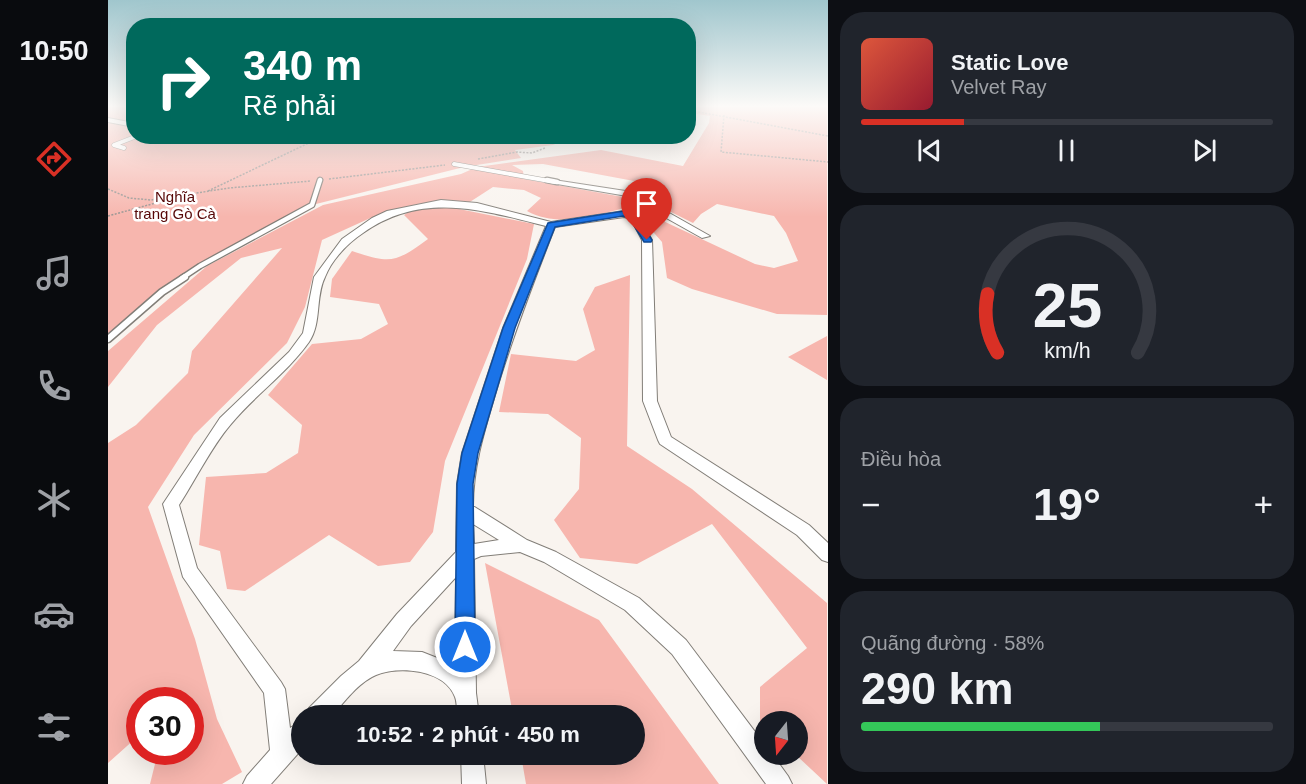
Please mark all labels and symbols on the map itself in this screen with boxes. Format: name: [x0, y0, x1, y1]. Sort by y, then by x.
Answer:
pin: [621, 178, 672, 240]
park label: Nghĩa trang Gò Cà: [134, 188, 217, 222]
position arrow: [433, 615, 497, 679]
speed limit sign: 30: [126, 687, 204, 765]
north arrow: [754, 711, 808, 765]

